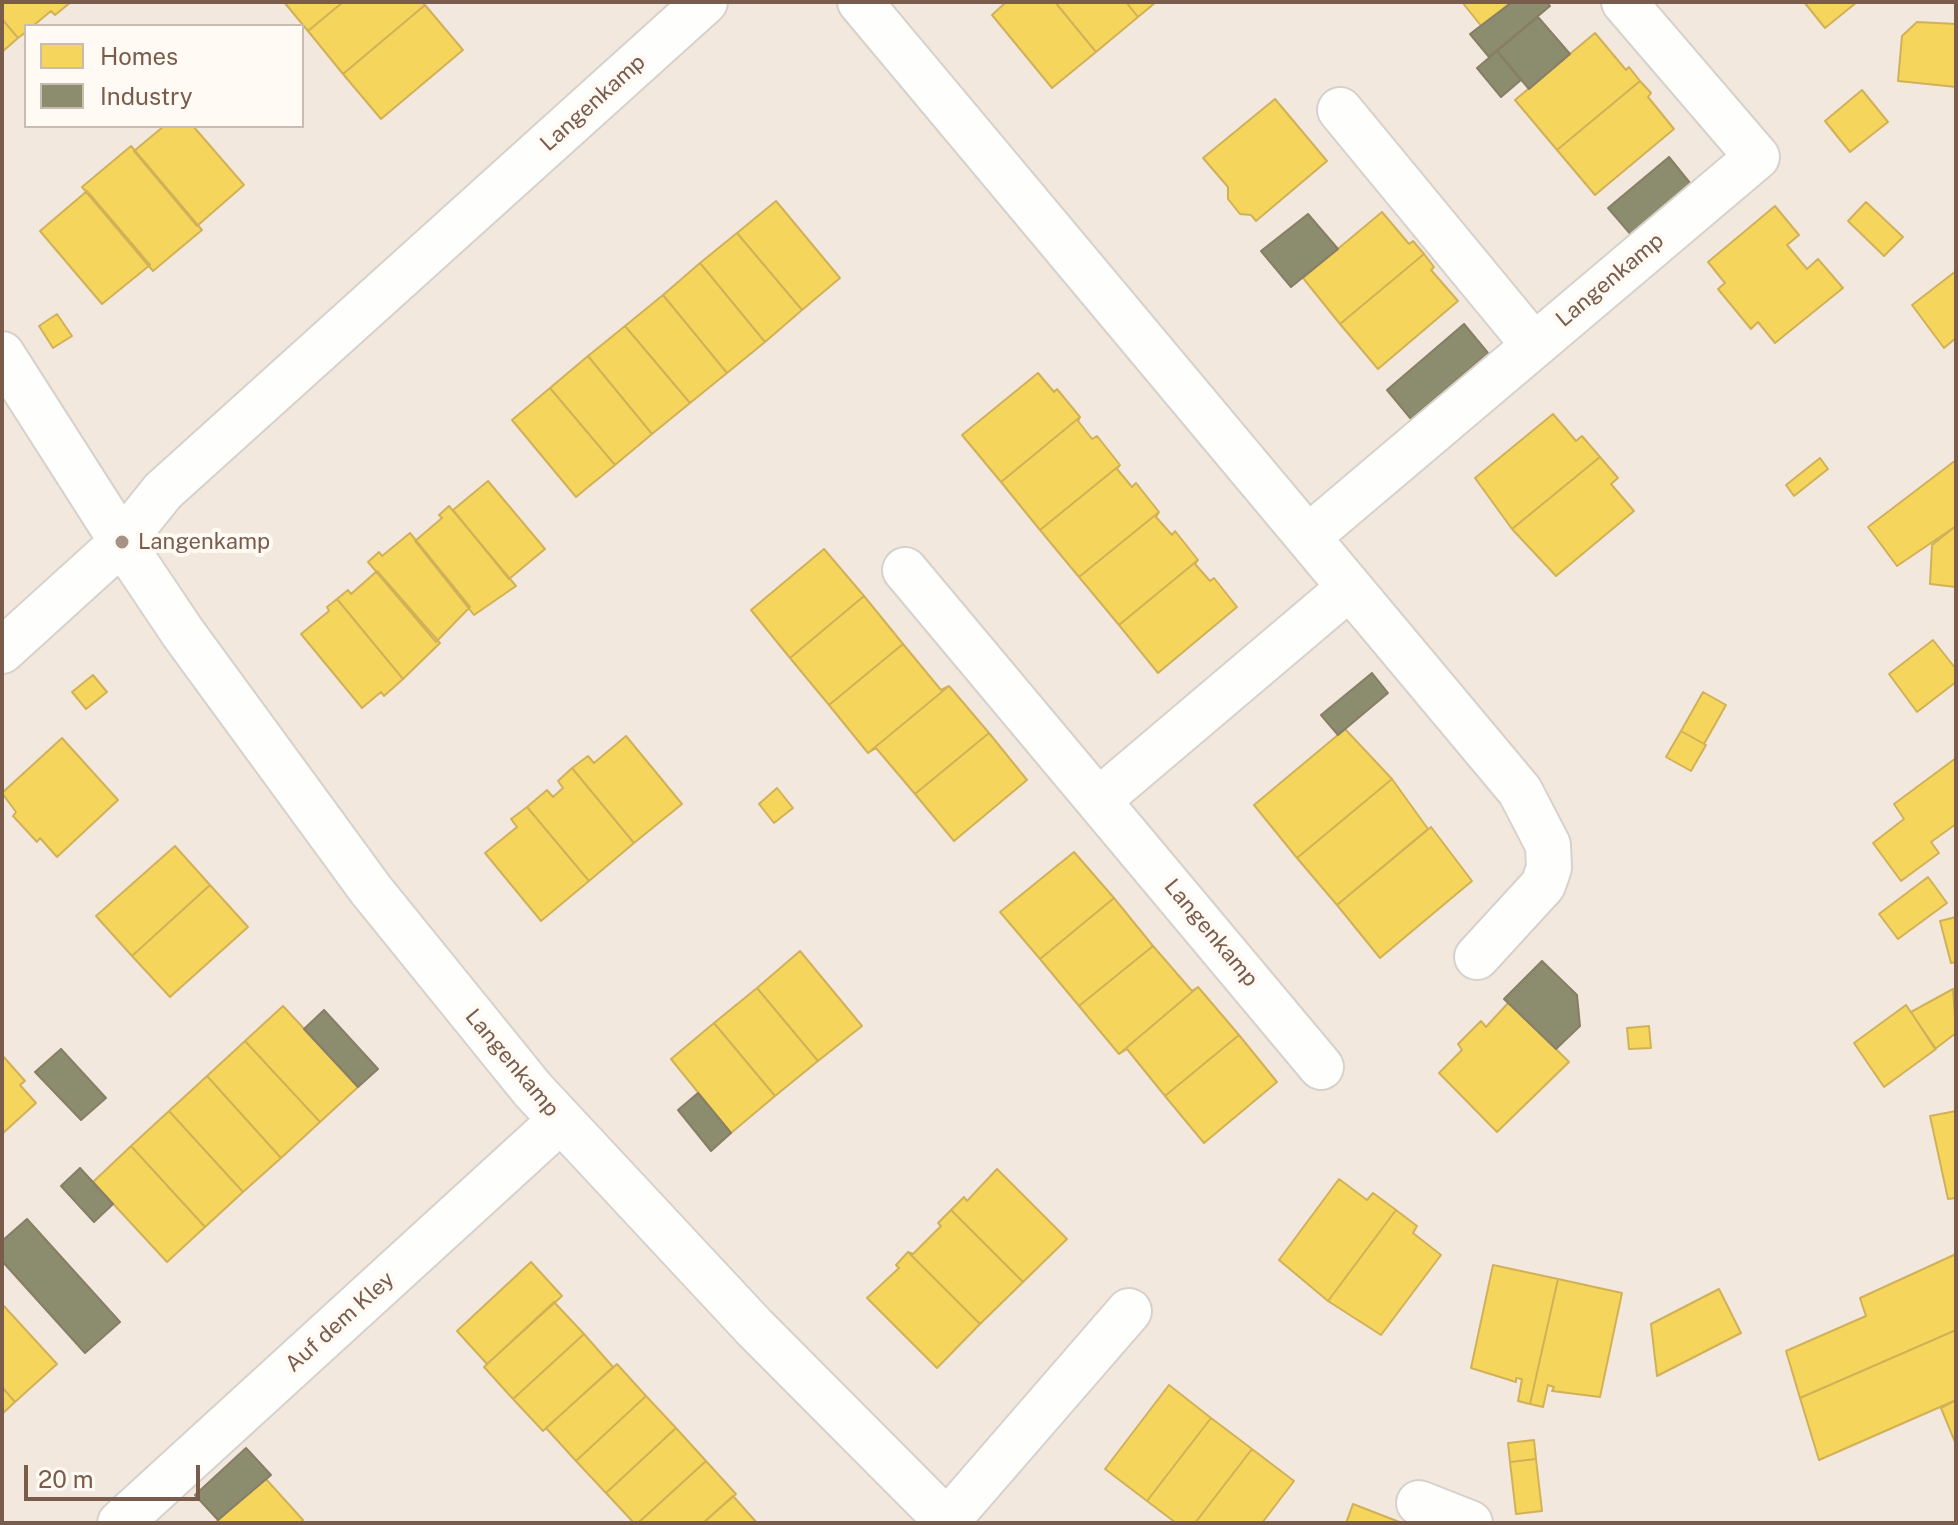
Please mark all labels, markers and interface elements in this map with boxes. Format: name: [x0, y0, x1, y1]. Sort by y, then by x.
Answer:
legend: [24, 24, 304, 128]
text: Homes: [100, 42, 178, 70]
street label: Langenkamp: [535, 49, 651, 157]
text: Industry: [100, 82, 193, 110]
street label: Langenkamp: [1551, 227, 1669, 333]
place label: Langenkamp: [138, 529, 270, 555]
marker: Langenkamp: [113, 533, 131, 551]
street label: Langenkamp: [1158, 874, 1264, 992]
street label: Langenkamp: [459, 1004, 565, 1122]
street label: Auf dem Kley: [280, 1266, 400, 1378]
scale bar: [28, 1449, 204, 1499]
text: 20 m: [38, 1465, 94, 1493]

